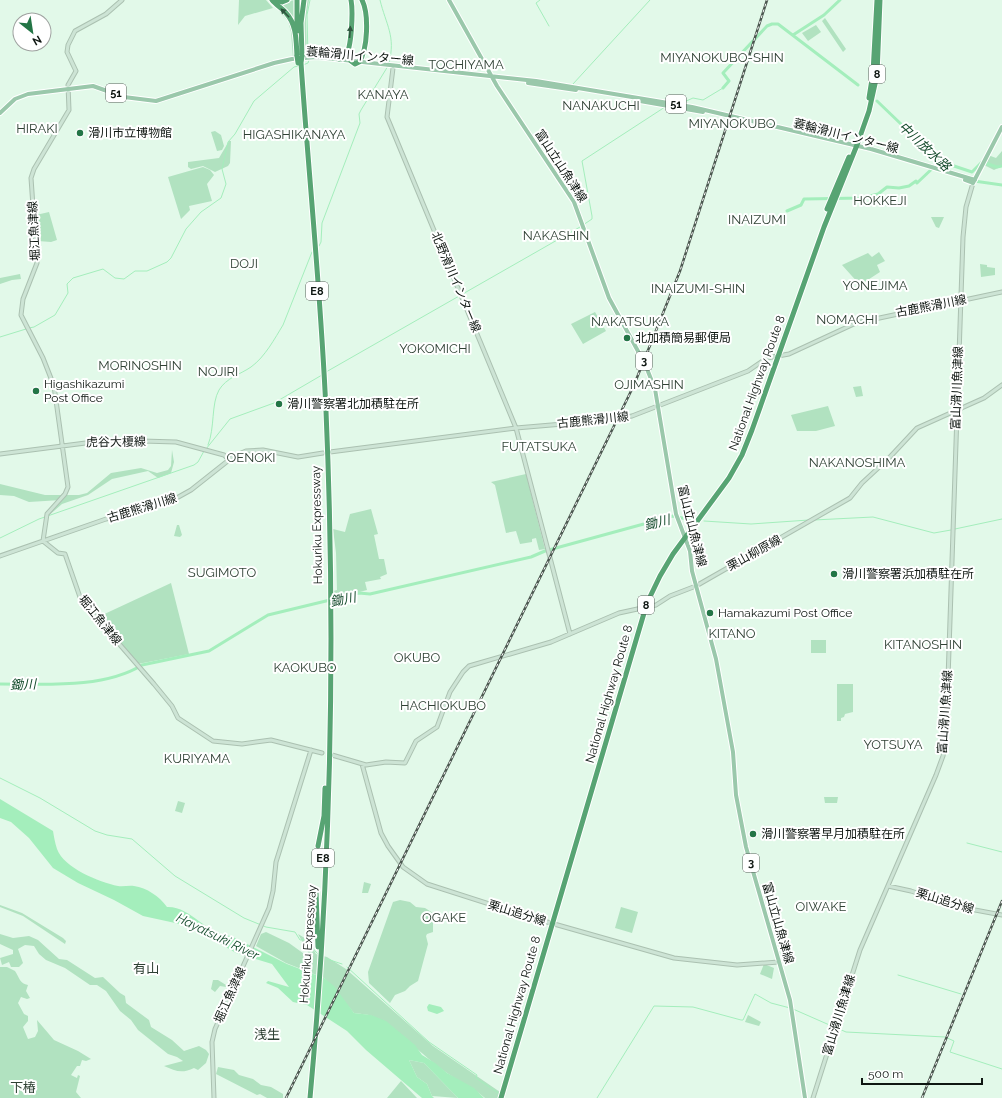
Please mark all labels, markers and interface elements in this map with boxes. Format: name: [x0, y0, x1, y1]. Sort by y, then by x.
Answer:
one-way arrow: [280, 8, 290, 18]
north arrow: [12, 12, 52, 52]
one-way arrow: [347, 26, 354, 38]
text: N: [30, 32, 44, 48]
street label: 蓑輪滑川インター線: [306, 44, 414, 68]
district label: MIYANOKUBO-SHIN: [660, 50, 784, 65]
district label: TOCHIYAMA: [428, 57, 504, 72]
road number: 8: [869, 65, 885, 83]
road number: 51: [106, 84, 126, 102]
district label: KANAYA: [357, 87, 409, 102]
road number: 51: [666, 95, 686, 113]
district label: NANAKUCHI: [562, 98, 640, 113]
district label: MIYANOKUBO: [688, 116, 776, 131]
street label: 蓑輪滑川インター線: [792, 116, 900, 156]
water label: 中川放水路: [896, 119, 954, 175]
district label: HIRAKI: [16, 121, 58, 136]
place label: 滑川市立博物館: [88, 126, 172, 140]
district label: HIGASHIKANAYA: [243, 127, 346, 142]
street label: 富山立山魚津線: [532, 127, 590, 205]
marker: 滑川市立博物館: [75, 128, 85, 138]
district label: HOKKEJI: [853, 193, 907, 208]
street label: 堀江魚津線: [25, 201, 43, 261]
district label: INAIZUMI: [728, 212, 786, 227]
district label: NAKASHIN: [523, 228, 589, 243]
street label: 北野滑川インター線: [428, 230, 484, 334]
district label: DOJI: [230, 256, 258, 271]
district label: YONEJIMA: [842, 278, 908, 293]
district label: INAIZUMI-SHIN: [651, 281, 745, 296]
road number: E8: [306, 282, 328, 300]
street label: 古鹿熊滑川線: [894, 292, 968, 320]
district label: NOMACHI: [816, 312, 878, 327]
street label: National Highway Route 8: [726, 313, 788, 453]
district label: NAKATSUKA: [591, 314, 669, 329]
place label: 北加積簡易郵便局: [635, 331, 731, 345]
marker: 北加積簡易郵便局: [622, 333, 632, 343]
district label: YOKOMICHI: [399, 341, 471, 356]
street label: 富山滑川魚津線: [949, 346, 965, 430]
road number: 3: [636, 352, 652, 370]
district label: MORINOSHIN: [98, 358, 182, 373]
district label: NOJIRI: [198, 364, 238, 379]
place label: Higashikazumi Post Office: [44, 377, 124, 405]
district label: OJIMASHIN: [614, 377, 684, 392]
marker: Higashikazumi Post Office: [31, 386, 41, 396]
place label: 滑川警察署北加積駐在所: [287, 397, 419, 411]
marker: 滑川警察署北加積駐在所: [274, 399, 284, 409]
street label: 古鹿熊滑川線: [556, 409, 630, 431]
street label: 虎谷大榎線: [86, 434, 146, 450]
district label: FUTATSUKA: [501, 439, 577, 454]
district label: OENOKI: [226, 450, 276, 465]
district label: NAKANOSHIMA: [809, 455, 906, 470]
street label: Hokuriku Expressway: [309, 465, 325, 584]
street label: 富山立山魚津線: [675, 484, 709, 568]
street label: 古鹿熊滑川線: [106, 491, 178, 525]
water label: 鋤川: [643, 512, 673, 533]
street label: 栗山柳原線: [724, 532, 784, 574]
district label: SUGIMOTO: [188, 565, 256, 580]
place label: 滑川警察署浜加積駐在所: [842, 567, 974, 581]
marker: 滑川警察署浜加積駐在所: [829, 569, 839, 579]
water label: 鋤川: [329, 589, 359, 610]
street label: 堀江魚津線: [76, 592, 124, 648]
road number: 8: [638, 596, 654, 614]
place label: Hamakazumi Post Office: [718, 606, 852, 620]
marker: Hamakazumi Post Office: [705, 608, 715, 618]
street label: National Highway Route 8: [583, 623, 635, 765]
district label: KITANO: [708, 626, 756, 641]
district label: KITANOSHIN: [884, 637, 962, 652]
district label: OKUBO: [394, 650, 440, 665]
district label: KAOKUBO: [273, 660, 337, 675]
street label: 富山滑川魚津線: [935, 670, 955, 754]
water label: 鋤川: [10, 676, 38, 692]
district label: HACHIOKUBO: [400, 698, 486, 713]
district label: YOTSUYA: [863, 737, 923, 752]
district label: KURIYAMA: [164, 751, 230, 766]
place label: 滑川警察署早月加積駐在所: [761, 827, 905, 841]
marker: 滑川警察署早月加積駐在所: [748, 829, 758, 839]
road number: E8: [312, 849, 334, 867]
road number: 3: [743, 854, 759, 872]
street label: 富山立山魚津線: [760, 881, 796, 965]
street label: Hokuriku Expressway: [297, 884, 319, 1004]
street label: 栗山追分線: [914, 886, 976, 916]
street label: 栗山追分線: [486, 898, 548, 928]
district label: OIWAKE: [796, 899, 847, 914]
water label: Hayatsuki River: [174, 910, 262, 963]
district label: OGAKE: [422, 910, 466, 925]
street label: National Highway Route 8: [491, 934, 543, 1076]
district label: 有山: [133, 961, 159, 976]
street label: 堀江魚津線: [211, 965, 249, 1025]
street label: 富山滑川魚津線: [820, 973, 858, 1057]
district label: 浅生: [254, 1027, 280, 1042]
scale bar: [862, 1060, 982, 1086]
text: 500 m: [868, 1067, 903, 1081]
district label: 下椿: [10, 1080, 36, 1095]

